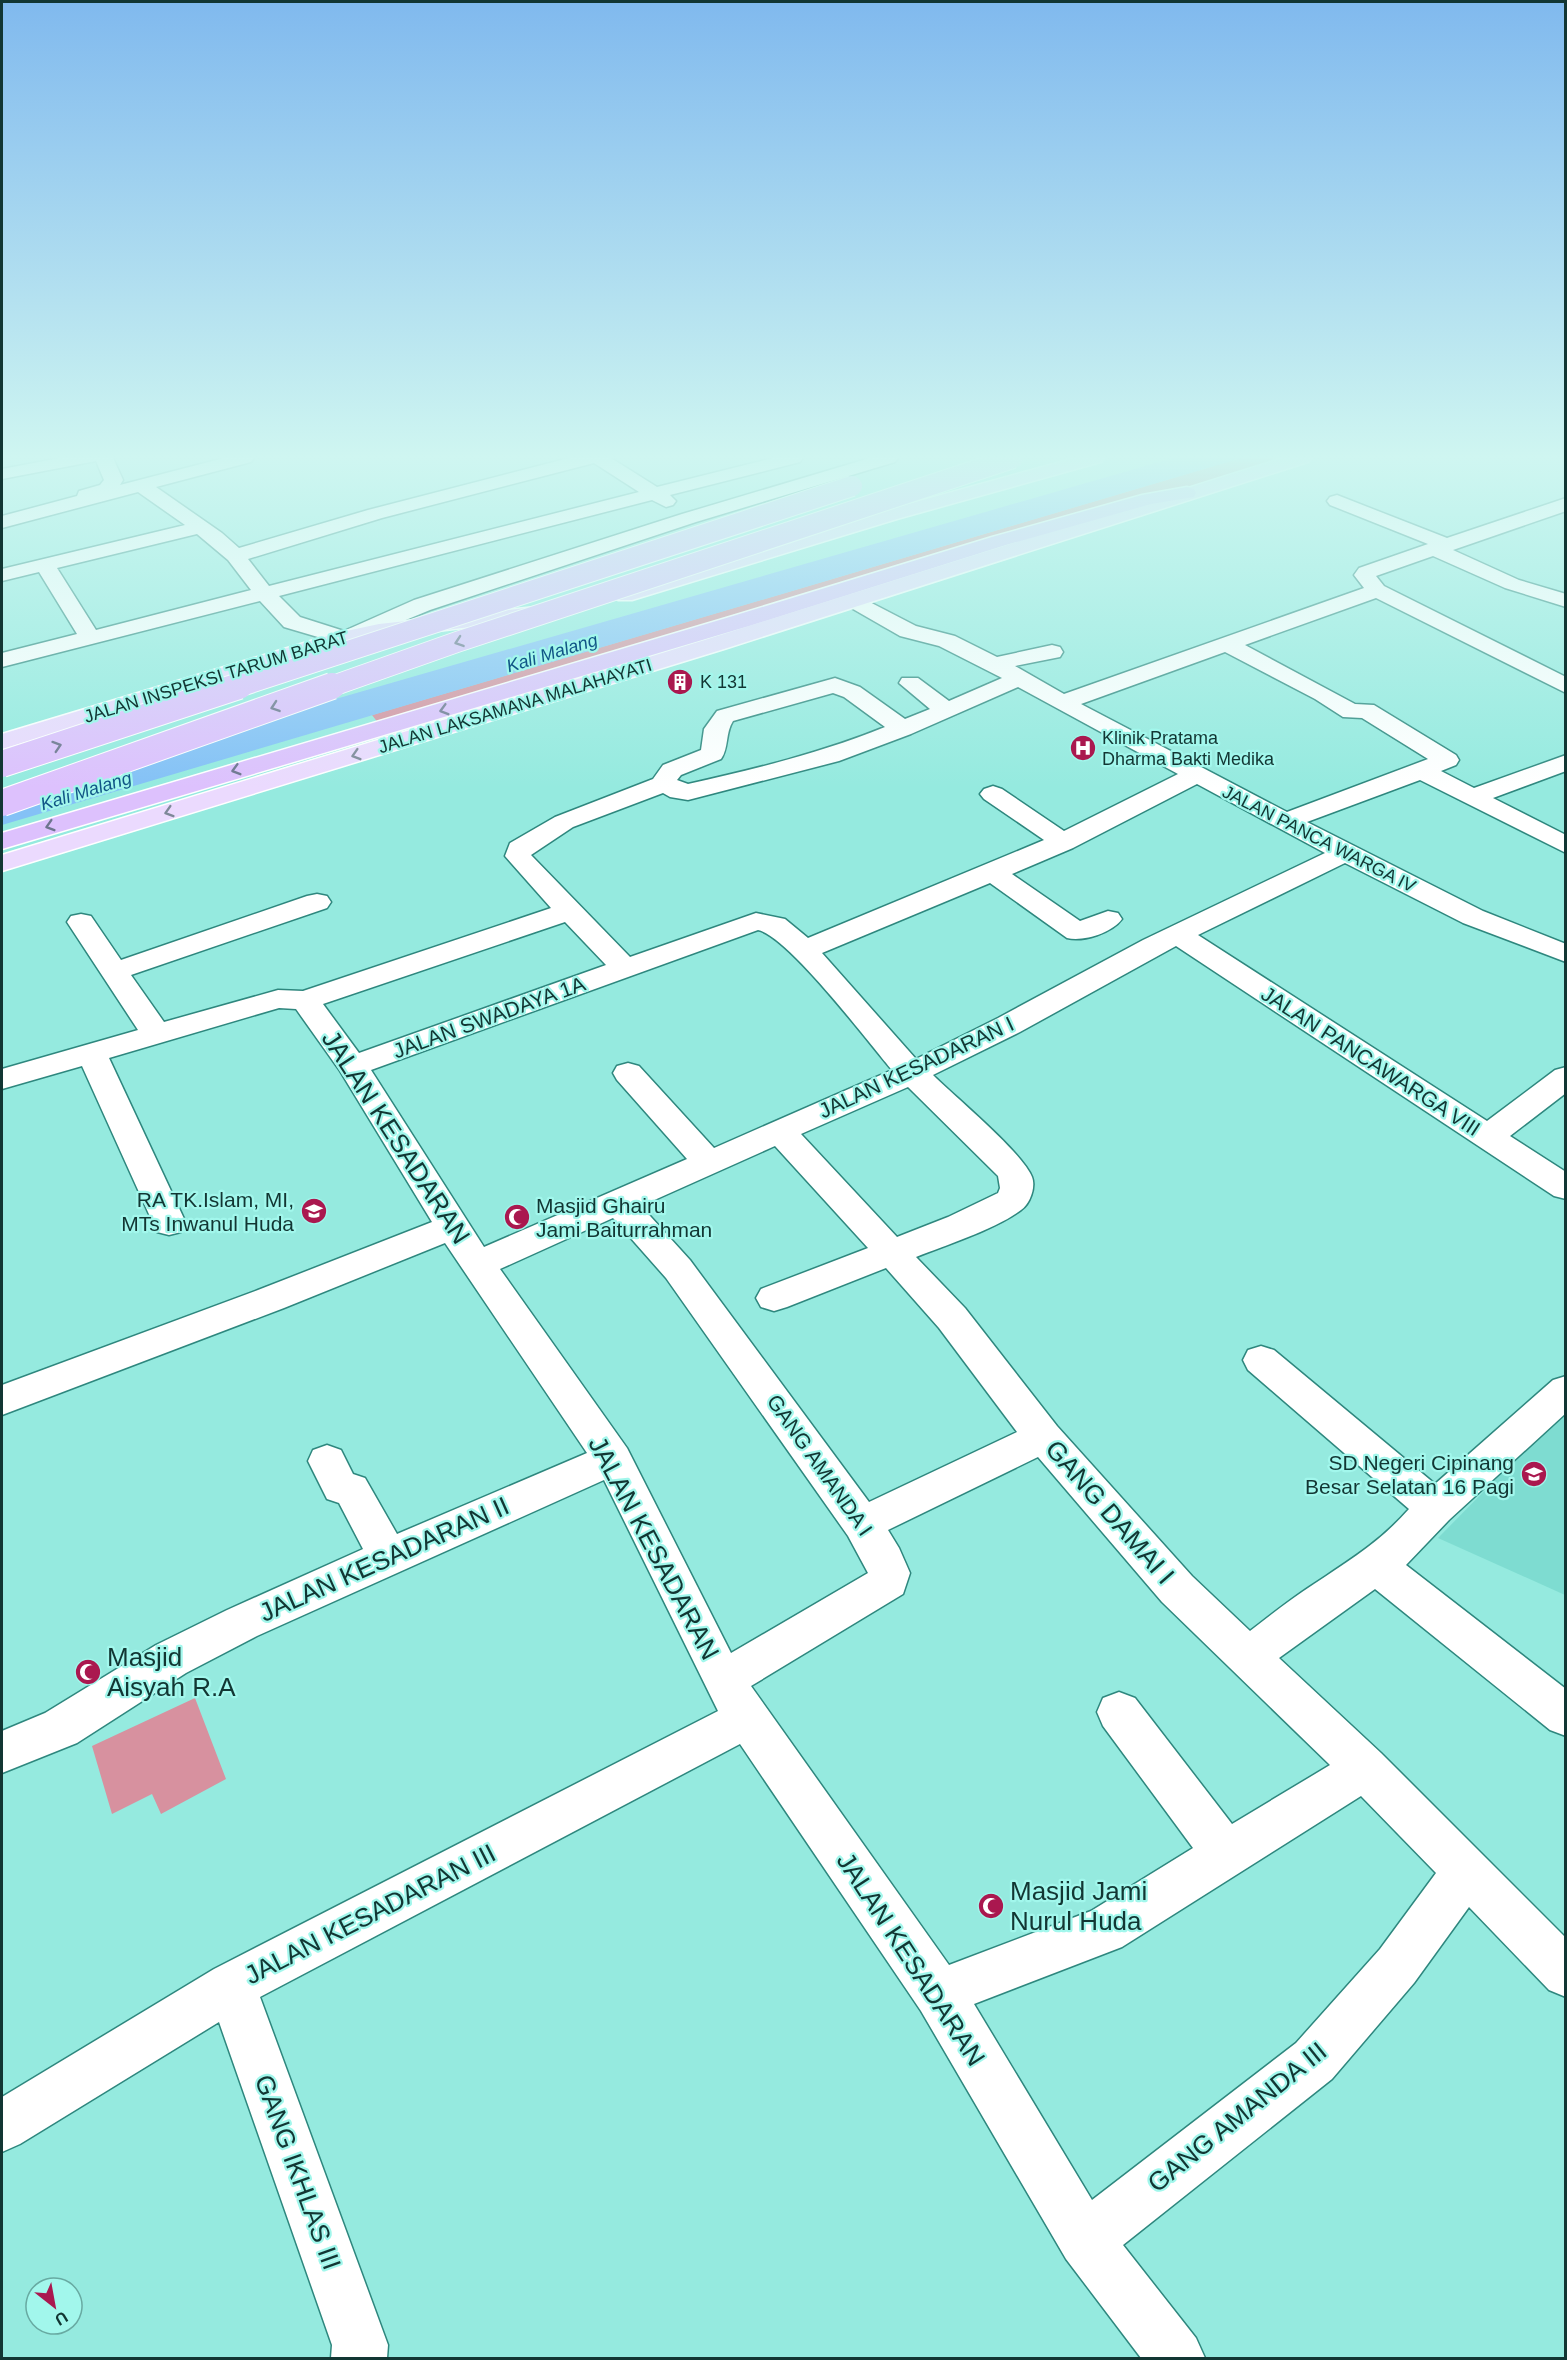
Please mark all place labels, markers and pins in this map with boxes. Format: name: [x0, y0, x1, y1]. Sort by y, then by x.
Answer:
building icon: K 131: [665, 667, 695, 697]
place label: K 131: [700, 672, 747, 692]
place label: Klinik Pratama Dharma Bakti Medika: [1102, 728, 1275, 769]
hospital icon: Klinik Pratama Dharma Bakti Medika: [1068, 733, 1098, 763]
place label: RA TK.Islam, MI, MTs Inwanul Huda: [121, 1188, 294, 1235]
place label: Masjid Ghairu Jami Baiturrahman: [536, 1194, 712, 1241]
school or university icon: RA TK.Islam, MI, MTs Inwanul Huda: [299, 1196, 329, 1226]
mosque icon: Masjid Ghairu Jami Baiturrahman: [502, 1202, 532, 1232]
place label: SD Negeri Cipinang Besar Selatan 16 Pagi: [1305, 1451, 1514, 1498]
school or university icon: SD Negeri Cipinang Besar Selatan 16 Pagi: [1519, 1459, 1549, 1489]
place label: Masjid Aisyah R.A: [107, 1642, 236, 1702]
mosque icon: Masjid Aisyah R.A: [73, 1657, 103, 1687]
place label: Masjid Jami Nurul Huda: [1010, 1876, 1147, 1936]
mosque icon: Masjid Jami Nurul Huda: [976, 1891, 1006, 1921]

